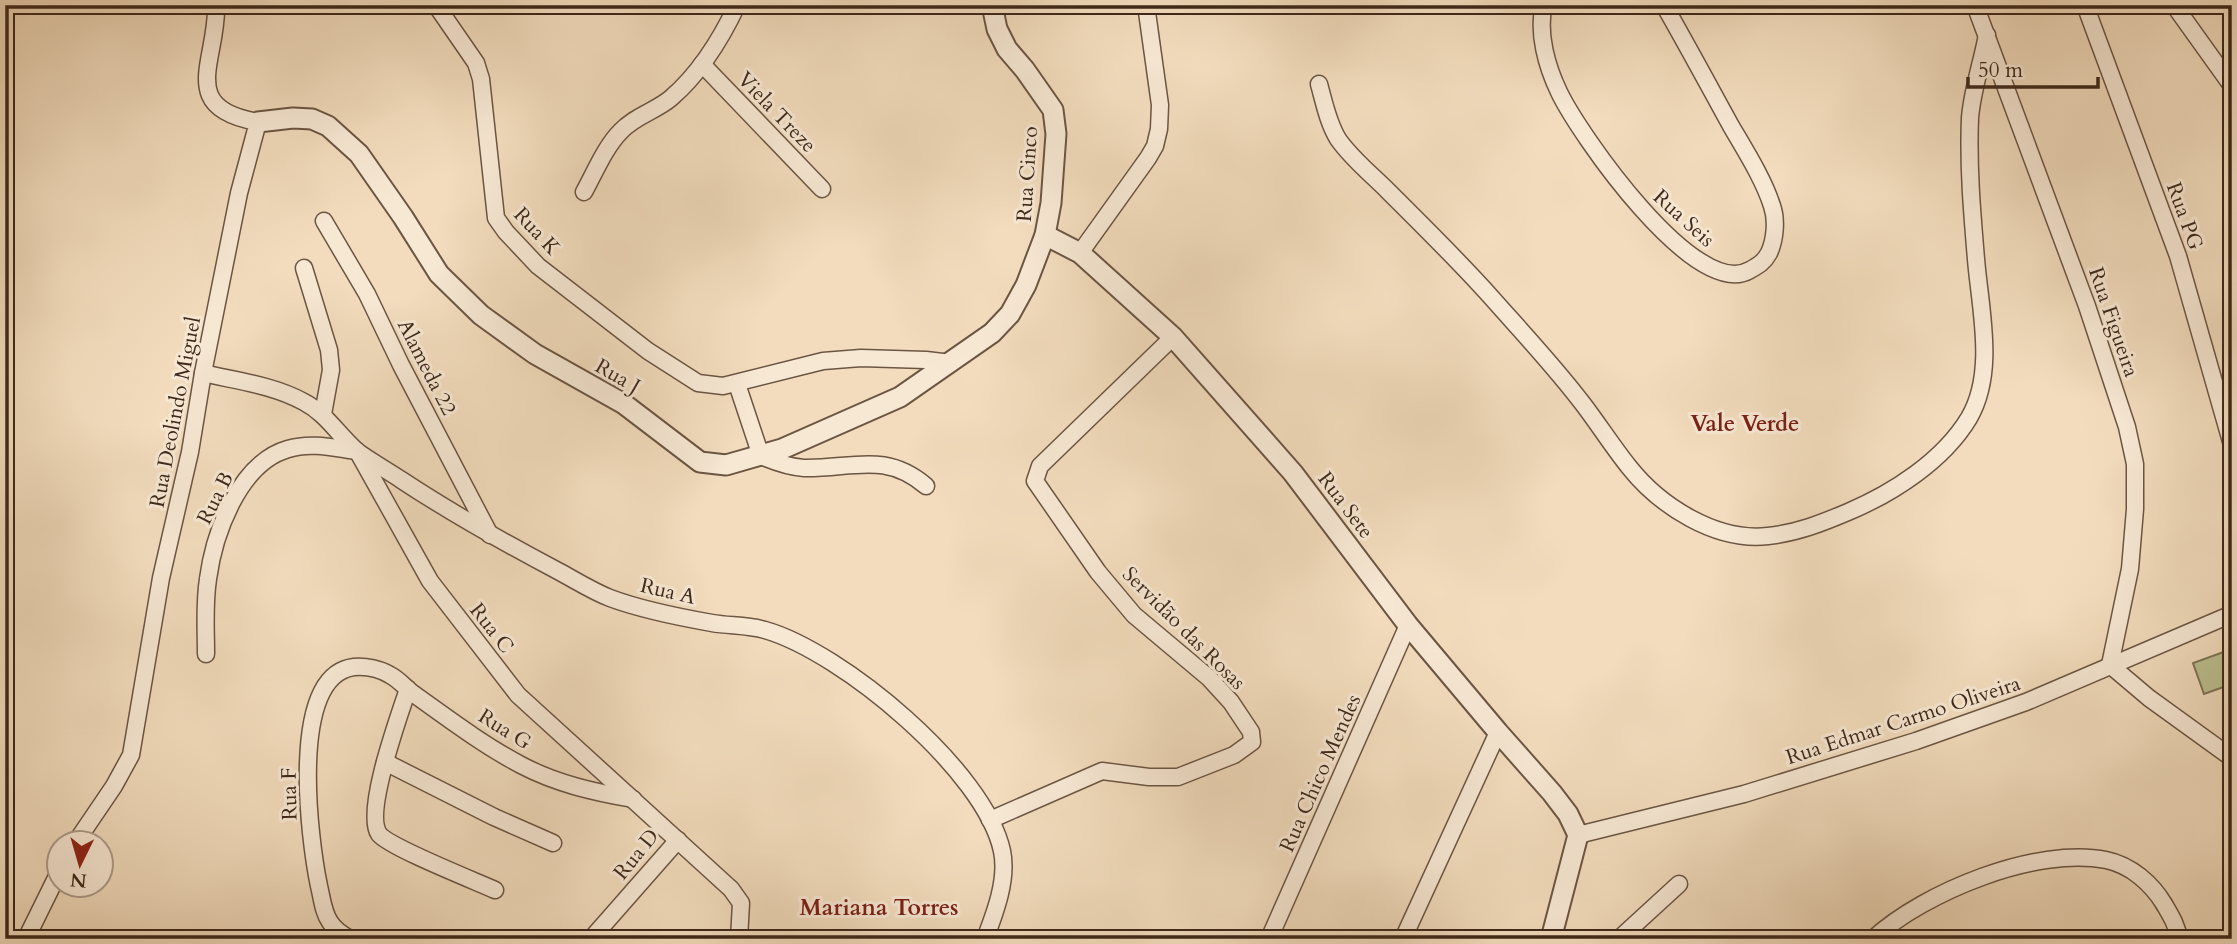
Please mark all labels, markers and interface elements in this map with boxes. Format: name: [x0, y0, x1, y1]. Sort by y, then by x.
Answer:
scale bar: [1968, 46, 2097, 90]
text: 50 m: [1978, 56, 2023, 85]
street label: Viela Treze: [731, 65, 823, 159]
street label: Rua Cinco: [1010, 125, 1045, 223]
street label: Rua PG: [2159, 178, 2210, 254]
street label: Rua Seis: [1647, 183, 1721, 254]
street label: Rua K: [507, 201, 567, 262]
street label: Rua Figueira: [2081, 263, 2146, 381]
street label: Rua Deolindo Miguel: [143, 314, 208, 510]
street label: Alameda 22: [390, 314, 463, 420]
street label: Rua J: [590, 352, 646, 401]
district label: Vale Verde: [1690, 408, 1800, 439]
street label: Rua Sete: [1311, 466, 1380, 545]
street label: Rua B: [190, 467, 241, 529]
street label: Servidão das Rosas: [1116, 560, 1252, 696]
street label: Rua A: [637, 571, 698, 612]
street label: Rua C: [463, 597, 521, 660]
street label: Rua Edmar Carmo Oliveira: [1782, 669, 2024, 772]
street label: Rua Chico Mendes: [1273, 690, 1368, 857]
street label: Rua G: [473, 702, 537, 757]
street label: Rua F: [275, 767, 304, 821]
street label: Rua D: [607, 823, 666, 886]
north arrow: [46, 828, 116, 898]
text: N: [69, 866, 88, 894]
district label: Mariana Torres: [799, 892, 959, 923]

